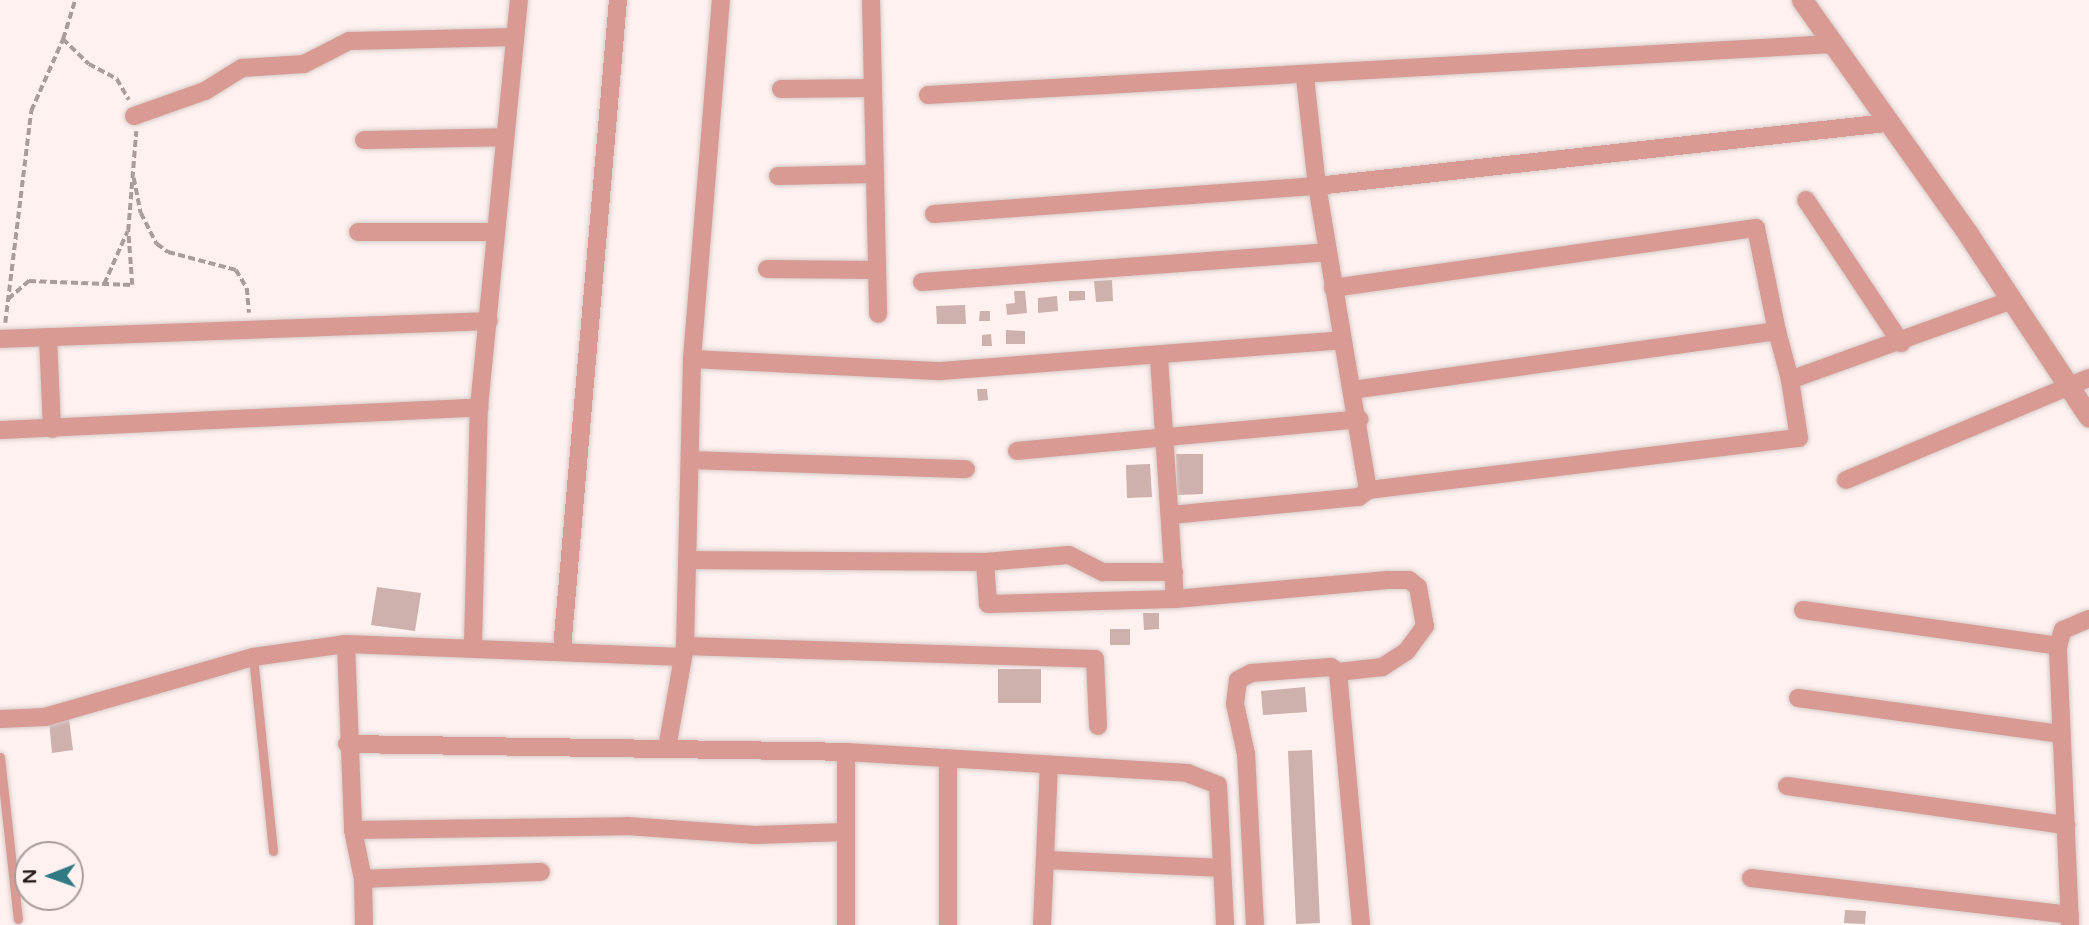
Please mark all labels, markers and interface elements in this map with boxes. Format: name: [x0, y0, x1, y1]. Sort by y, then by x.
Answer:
north arrow: [14, 841, 84, 911]
text: N: [19, 869, 41, 884]

